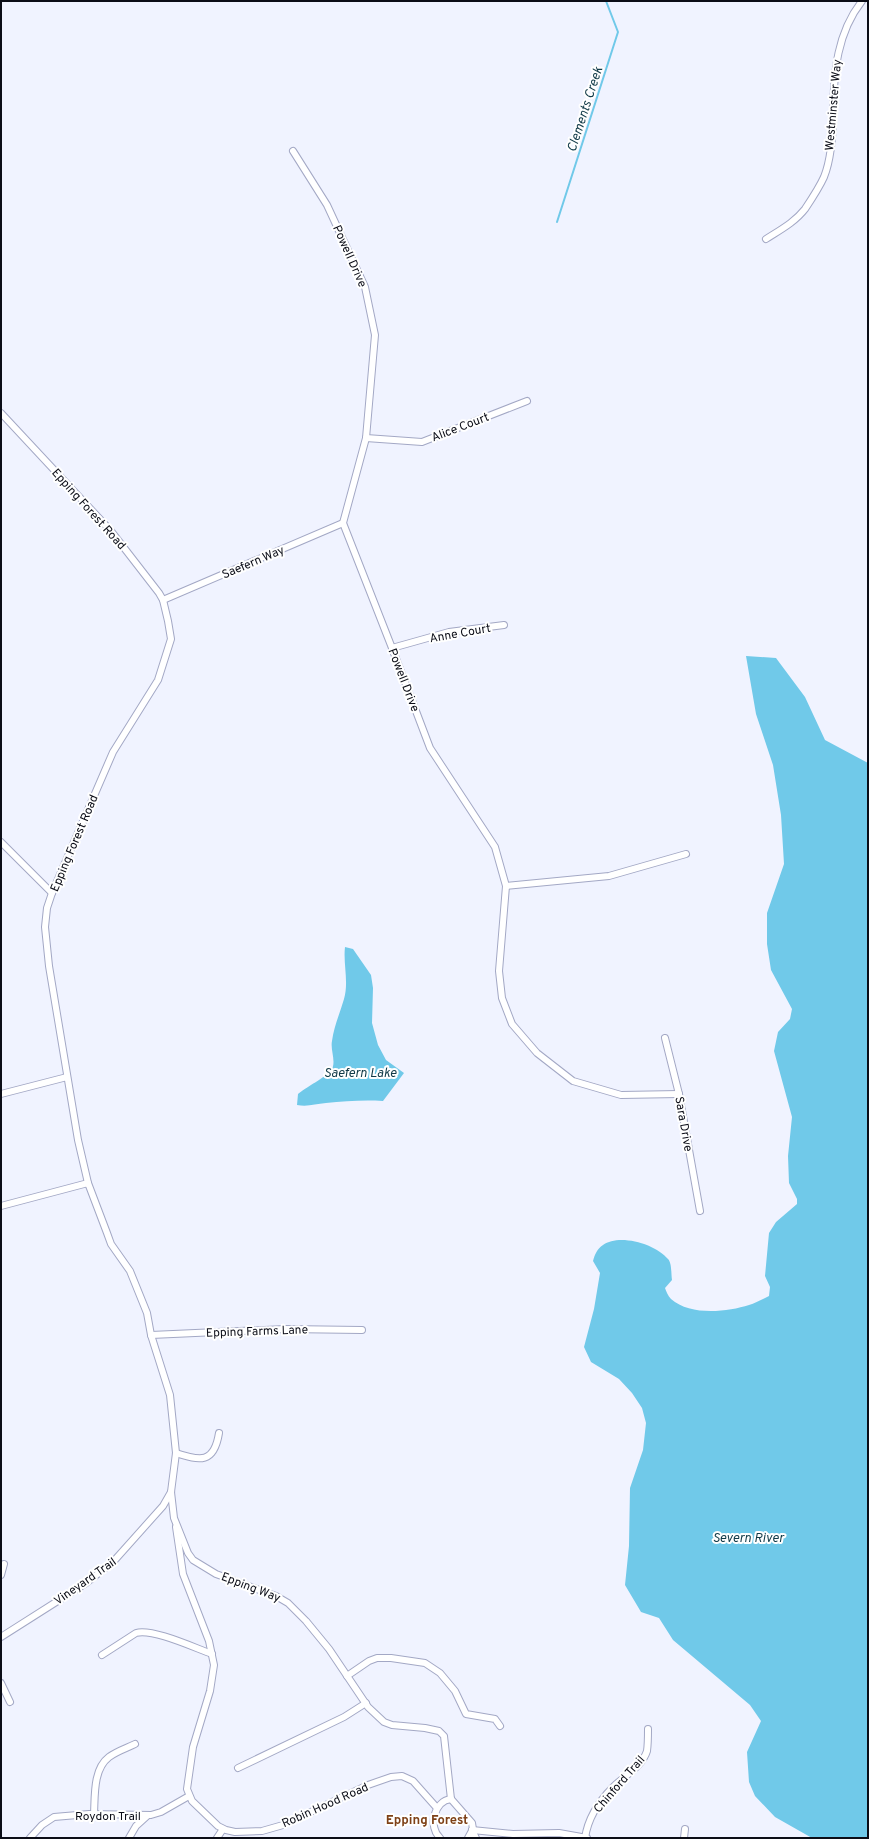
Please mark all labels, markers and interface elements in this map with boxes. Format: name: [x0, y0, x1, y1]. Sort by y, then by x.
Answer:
street label: Westminster Way: [822, 59, 846, 152]
water label: Clements Creek: [565, 65, 607, 154]
street label: Powell Drive: [328, 223, 370, 290]
street label: Alice Court: [429, 410, 491, 446]
street label: Epping Forest Road: [48, 466, 129, 554]
street label: Saefern Way: [220, 543, 287, 583]
street label: Anne Court: [428, 621, 492, 647]
street label: Powell Drive: [384, 646, 422, 714]
street label: Epping Forest Road: [47, 792, 103, 894]
water label: Saefern Lake: [324, 1066, 397, 1082]
street label: Sara Drive: [670, 1095, 696, 1153]
street label: Epping Farms Lane: [206, 1322, 308, 1342]
water label: Severn River: [712, 1531, 785, 1547]
street label: Vineyard Trail: [51, 1554, 120, 1609]
street label: Epping Way: [219, 1569, 283, 1607]
street label: Chinford Trail: [590, 1753, 649, 1817]
street label: Robin Hood Road: [280, 1780, 371, 1832]
street label: Roydon Trail: [75, 1809, 141, 1825]
district label: Epping Forest: [386, 1813, 468, 1829]

